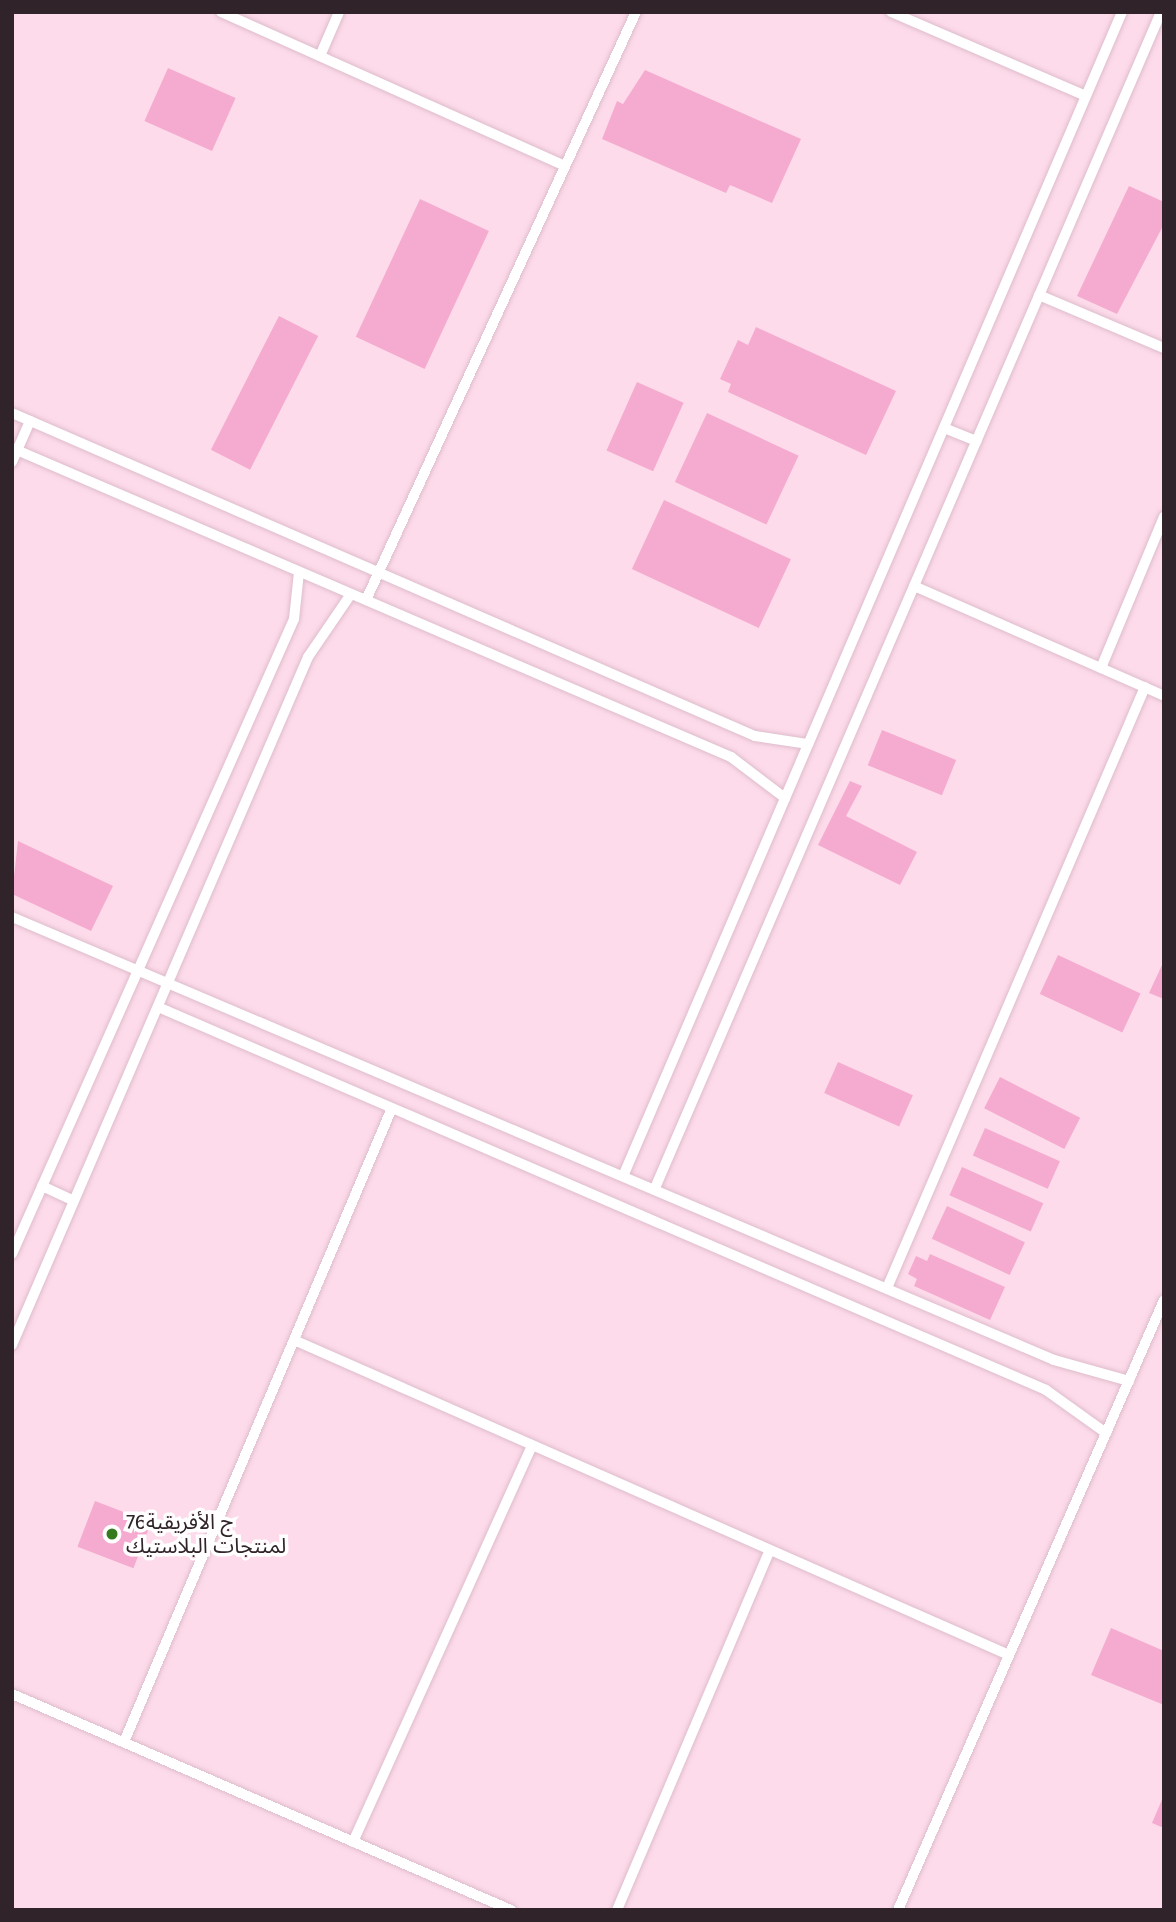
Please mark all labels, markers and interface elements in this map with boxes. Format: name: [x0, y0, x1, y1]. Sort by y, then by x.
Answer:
place label: 76ج الأفريقية لمنتجات البلاستيك: [126, 1509, 286, 1559]
marker: 76ج الأفريقية لمنتجات البلاستيك: [104, 1526, 120, 1542]

